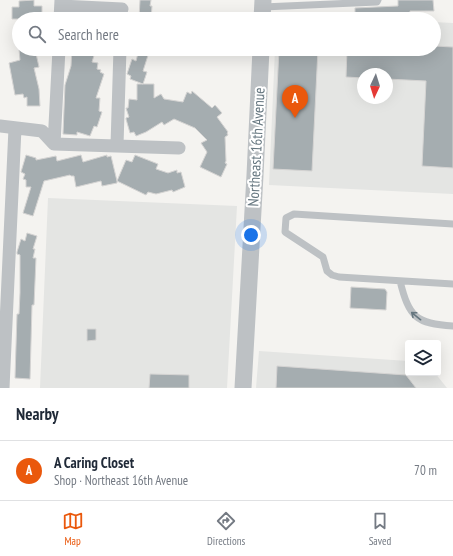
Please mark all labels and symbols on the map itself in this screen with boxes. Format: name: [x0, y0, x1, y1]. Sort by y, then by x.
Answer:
north arrow: [357, 68, 393, 104]
pin: A: [282, 85, 308, 118]
street label: Northeast 16th Avenue: [243, 87, 269, 207]
your location: [241, 225, 261, 245]
one-way arrow: [411, 311, 422, 320]

